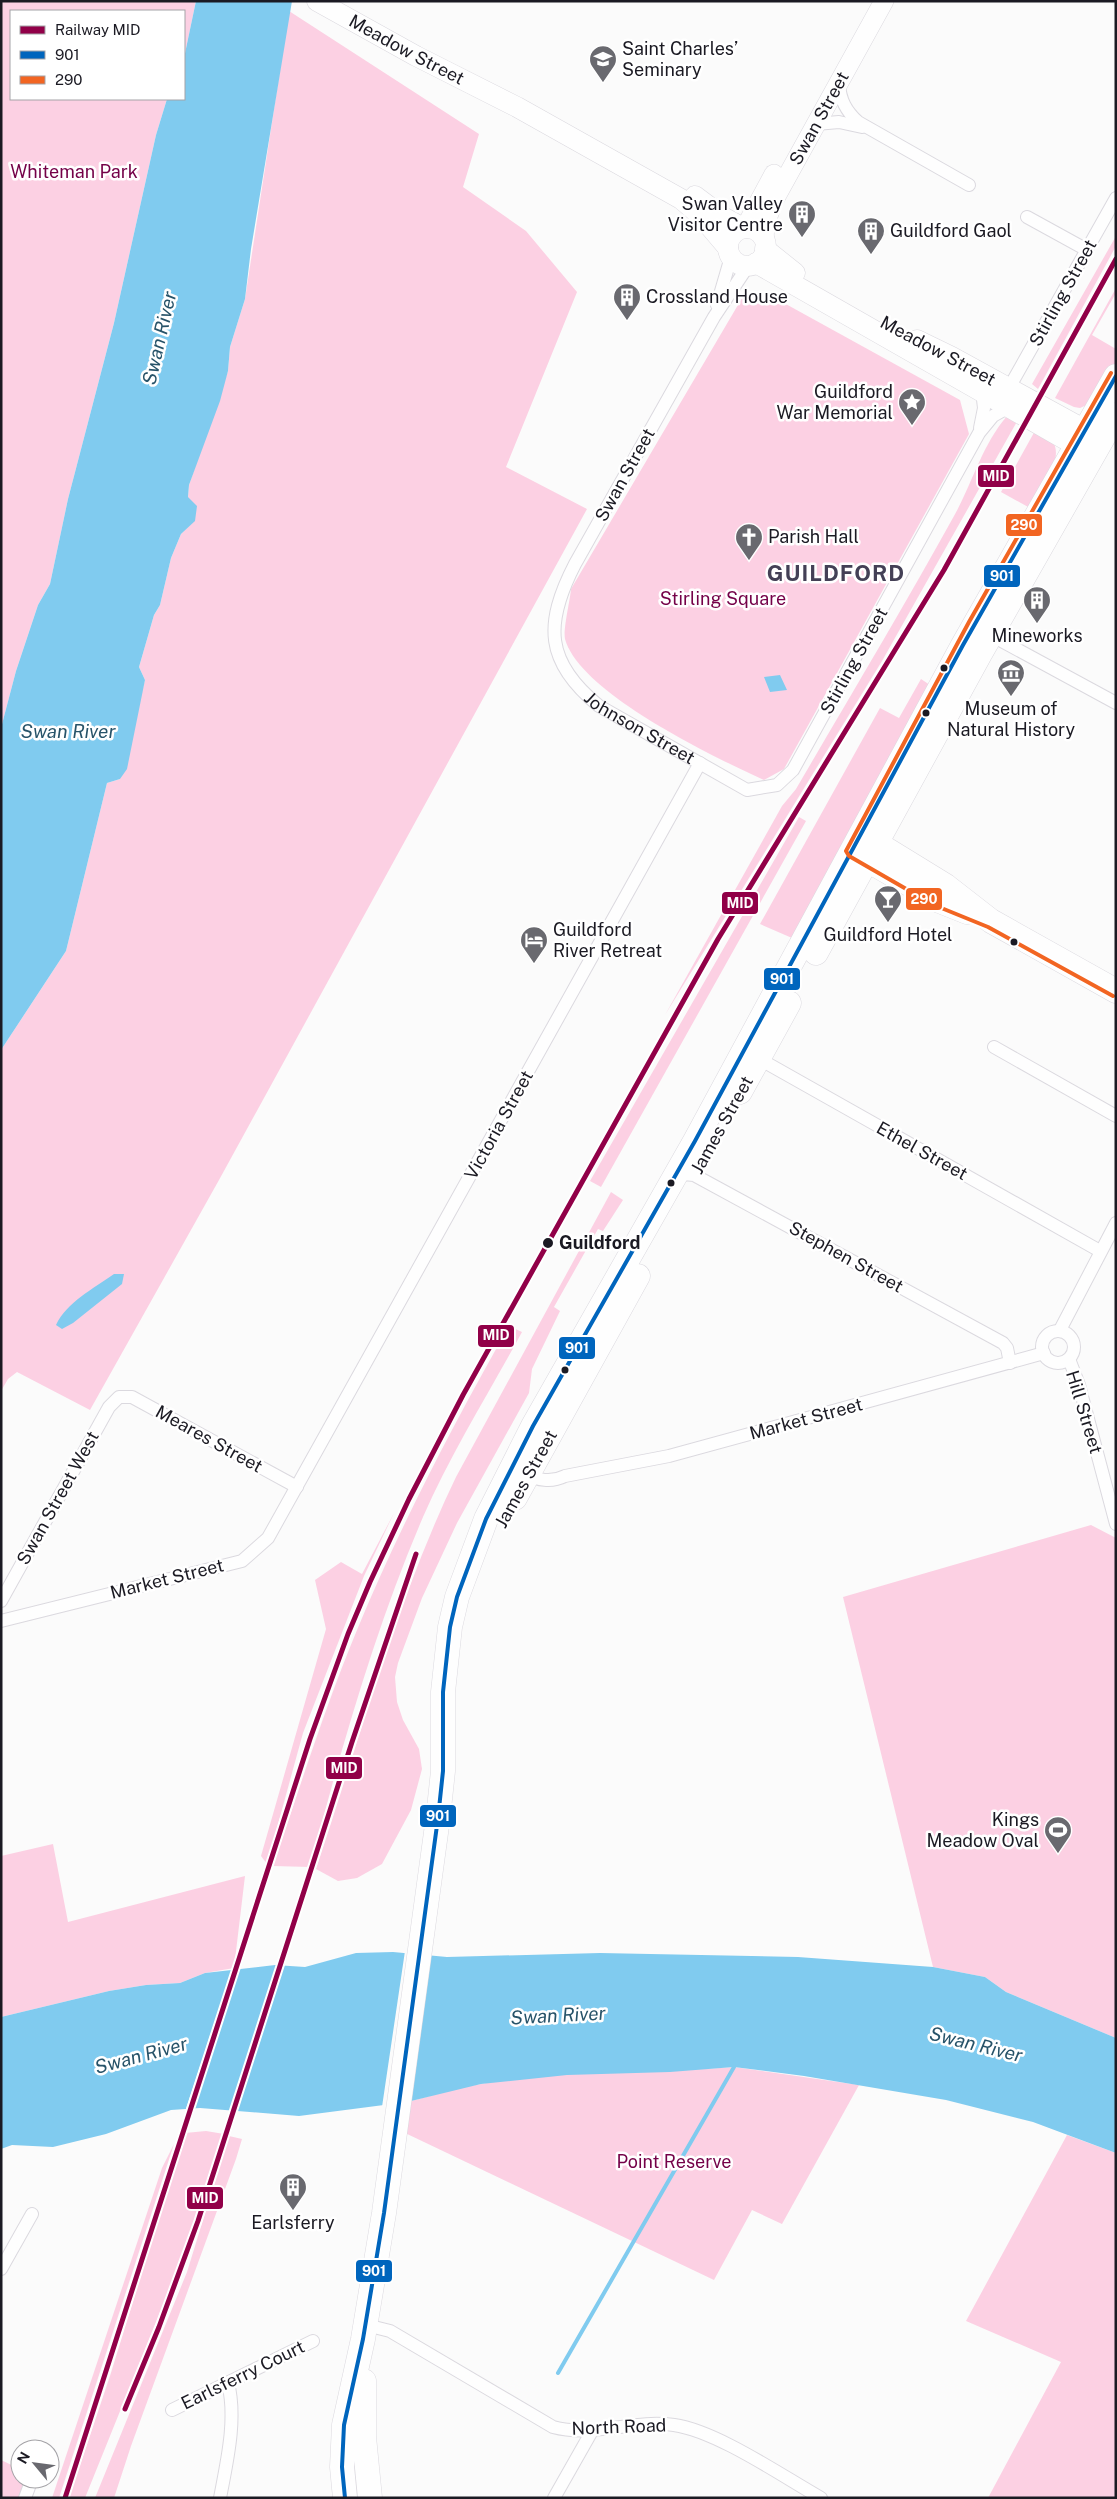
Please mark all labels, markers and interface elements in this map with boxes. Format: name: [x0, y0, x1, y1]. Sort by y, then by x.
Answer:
legend: [10, 10, 185, 100]
street label: Meadow Street: [345, 10, 468, 89]
text: Railway MID: [55, 21, 140, 38]
place label: Saint Charles’ Seminary: [622, 38, 738, 80]
school or university icon: Saint Charles’ Seminary: [588, 44, 618, 83]
text: 901: [55, 46, 80, 63]
street label: Swan Street: [785, 68, 853, 168]
text: 290: [55, 71, 82, 88]
park label: Whiteman Park: [10, 161, 138, 182]
place label: Swan Valley Visitor Centre: [668, 193, 783, 235]
building icon: Swan Valley Visitor Centre: [787, 199, 817, 238]
building icon: Guildford Gaol: [856, 216, 886, 255]
place label: Guildford Gaol: [890, 220, 1012, 241]
street label: Stirling Street: [1025, 236, 1101, 350]
building icon: Crossland House: [612, 282, 642, 321]
place label: Crossland House: [646, 286, 788, 307]
water label: Swan River: [138, 288, 181, 387]
street label: Meadow Street: [877, 311, 999, 390]
place label: Guildford War Memorial: [777, 381, 893, 423]
place icon: Guildford War Memorial: [897, 387, 927, 426]
street label: Swan Street: [590, 424, 659, 525]
line badge: MID: [977, 464, 1015, 488]
text: MID: [982, 468, 1010, 484]
line badge: 290: [1005, 513, 1043, 537]
text: 290: [1010, 517, 1038, 533]
church icon: Parish Hall: [734, 522, 764, 561]
place label: Parish Hall: [768, 526, 859, 547]
district label: GUILDFORD: [767, 560, 905, 586]
line badge: 901: [983, 564, 1021, 588]
text: 901: [990, 568, 1014, 584]
building icon: Mineworks: [1022, 585, 1052, 624]
park label: Stirling Square: [660, 588, 786, 609]
street label: Stirling Street: [816, 604, 892, 718]
place label: Mineworks: [991, 625, 1083, 646]
museum icon: Museum of Natural History: [996, 658, 1026, 697]
unlabelled marker: [939, 663, 949, 673]
street label: Johnson Street: [580, 687, 699, 768]
place label: Museum of Natural History: [947, 698, 1075, 740]
unlabelled marker: [921, 708, 931, 718]
water label: Swan River: [20, 720, 116, 742]
bar icon: Guildford Hotel: [873, 884, 903, 923]
line badge: 290: [905, 887, 943, 911]
line badge: MID: [721, 891, 759, 915]
text: 290: [910, 891, 938, 907]
text: MID: [726, 895, 754, 911]
place label: Guildford River Retreat: [553, 919, 662, 961]
place label: Guildford Hotel: [823, 924, 953, 945]
hotel icon: Guildford River Retreat: [519, 925, 549, 964]
unlabelled marker: [1009, 937, 1019, 947]
line badge: 901: [763, 967, 801, 991]
text: 901: [770, 971, 794, 987]
street label: Victoria Street: [460, 1067, 537, 1183]
street label: James Street: [686, 1072, 757, 1177]
street label: Ethel Street: [873, 1117, 971, 1184]
unlabelled marker: [666, 1178, 676, 1188]
street label: Stephen Street: [785, 1217, 907, 1297]
place label: Guildford: [559, 1232, 640, 1253]
marker: Guildford: [541, 1236, 555, 1250]
line badge: MID: [477, 1324, 515, 1348]
text: MID: [482, 1327, 510, 1343]
line badge: 901: [558, 1336, 596, 1360]
text: 901: [565, 1340, 589, 1356]
unlabelled marker: [560, 1365, 570, 1375]
street label: Hill Street: [1062, 1368, 1107, 1456]
street label: Market Street: [747, 1393, 865, 1444]
street label: Meares Street: [152, 1401, 266, 1477]
street label: James Street: [490, 1426, 561, 1531]
street label: Swan Street West: [12, 1427, 103, 1568]
street label: Market Street: [108, 1554, 226, 1603]
line badge: MID: [325, 1756, 363, 1780]
text: MID: [330, 1760, 358, 1776]
line badge: 901: [419, 1804, 457, 1828]
text: 901: [426, 1808, 450, 1824]
place label: Kings Meadow Oval: [927, 1809, 1039, 1851]
sports icon: Kings Meadow Oval: [1043, 1815, 1073, 1854]
water label: Swan River: [510, 2001, 607, 2028]
water label: Swan River: [927, 2022, 1026, 2066]
water label: Swan River: [92, 2032, 191, 2078]
park label: Point Reserve: [616, 2151, 732, 2172]
building icon: Earlsferry: [278, 2172, 308, 2211]
line badge: MID: [186, 2186, 224, 2210]
text: MID: [191, 2190, 219, 2206]
place label: Earlsferry: [251, 2212, 335, 2233]
line badge: 901: [355, 2259, 393, 2283]
text: 901: [362, 2263, 386, 2279]
street label: Earlsferry Court: [178, 2336, 308, 2414]
street label: North Road: [571, 2414, 667, 2439]
north arrow: [10, 2439, 60, 2489]
text: N: [14, 2449, 33, 2466]

